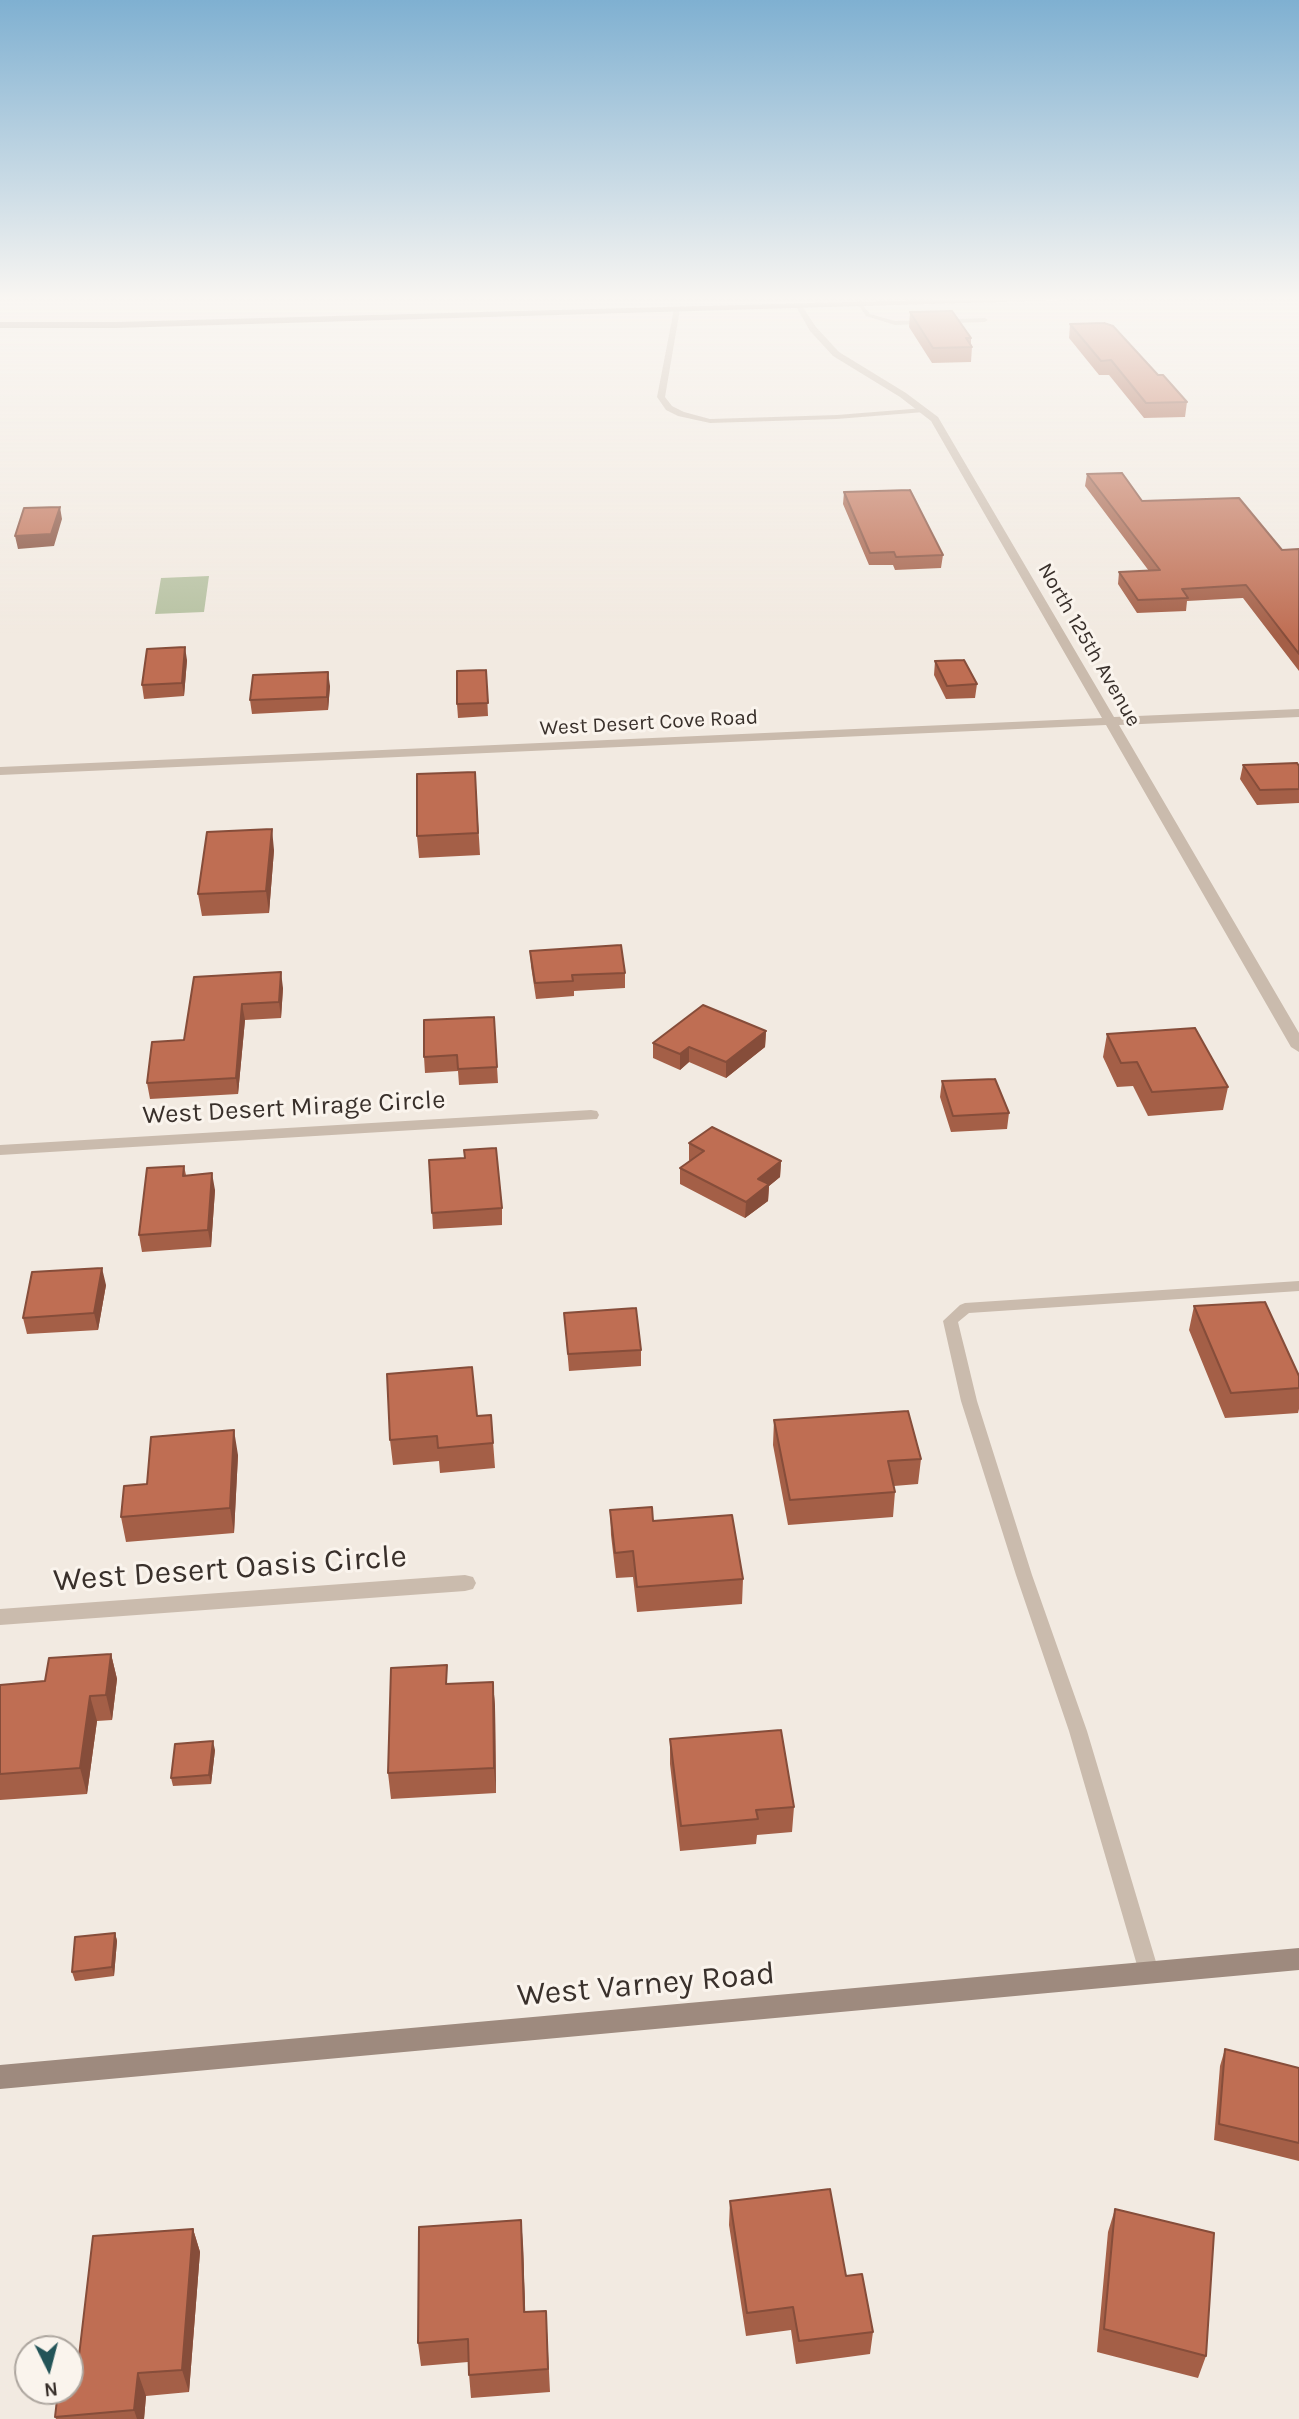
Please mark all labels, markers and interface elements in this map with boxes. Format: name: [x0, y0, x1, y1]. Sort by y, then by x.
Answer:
street label: North 125th Avenue: [1032, 559, 1146, 731]
street label: West Desert Cove Road: [539, 705, 759, 741]
street label: West Desert Mirage Circle: [142, 1084, 446, 1132]
street label: West Desert Oasis Circle: [52, 1537, 408, 1601]
street label: West Varney Road: [516, 1955, 776, 2015]
north arrow: [14, 2335, 84, 2405]
text: N: [43, 2377, 59, 2401]

